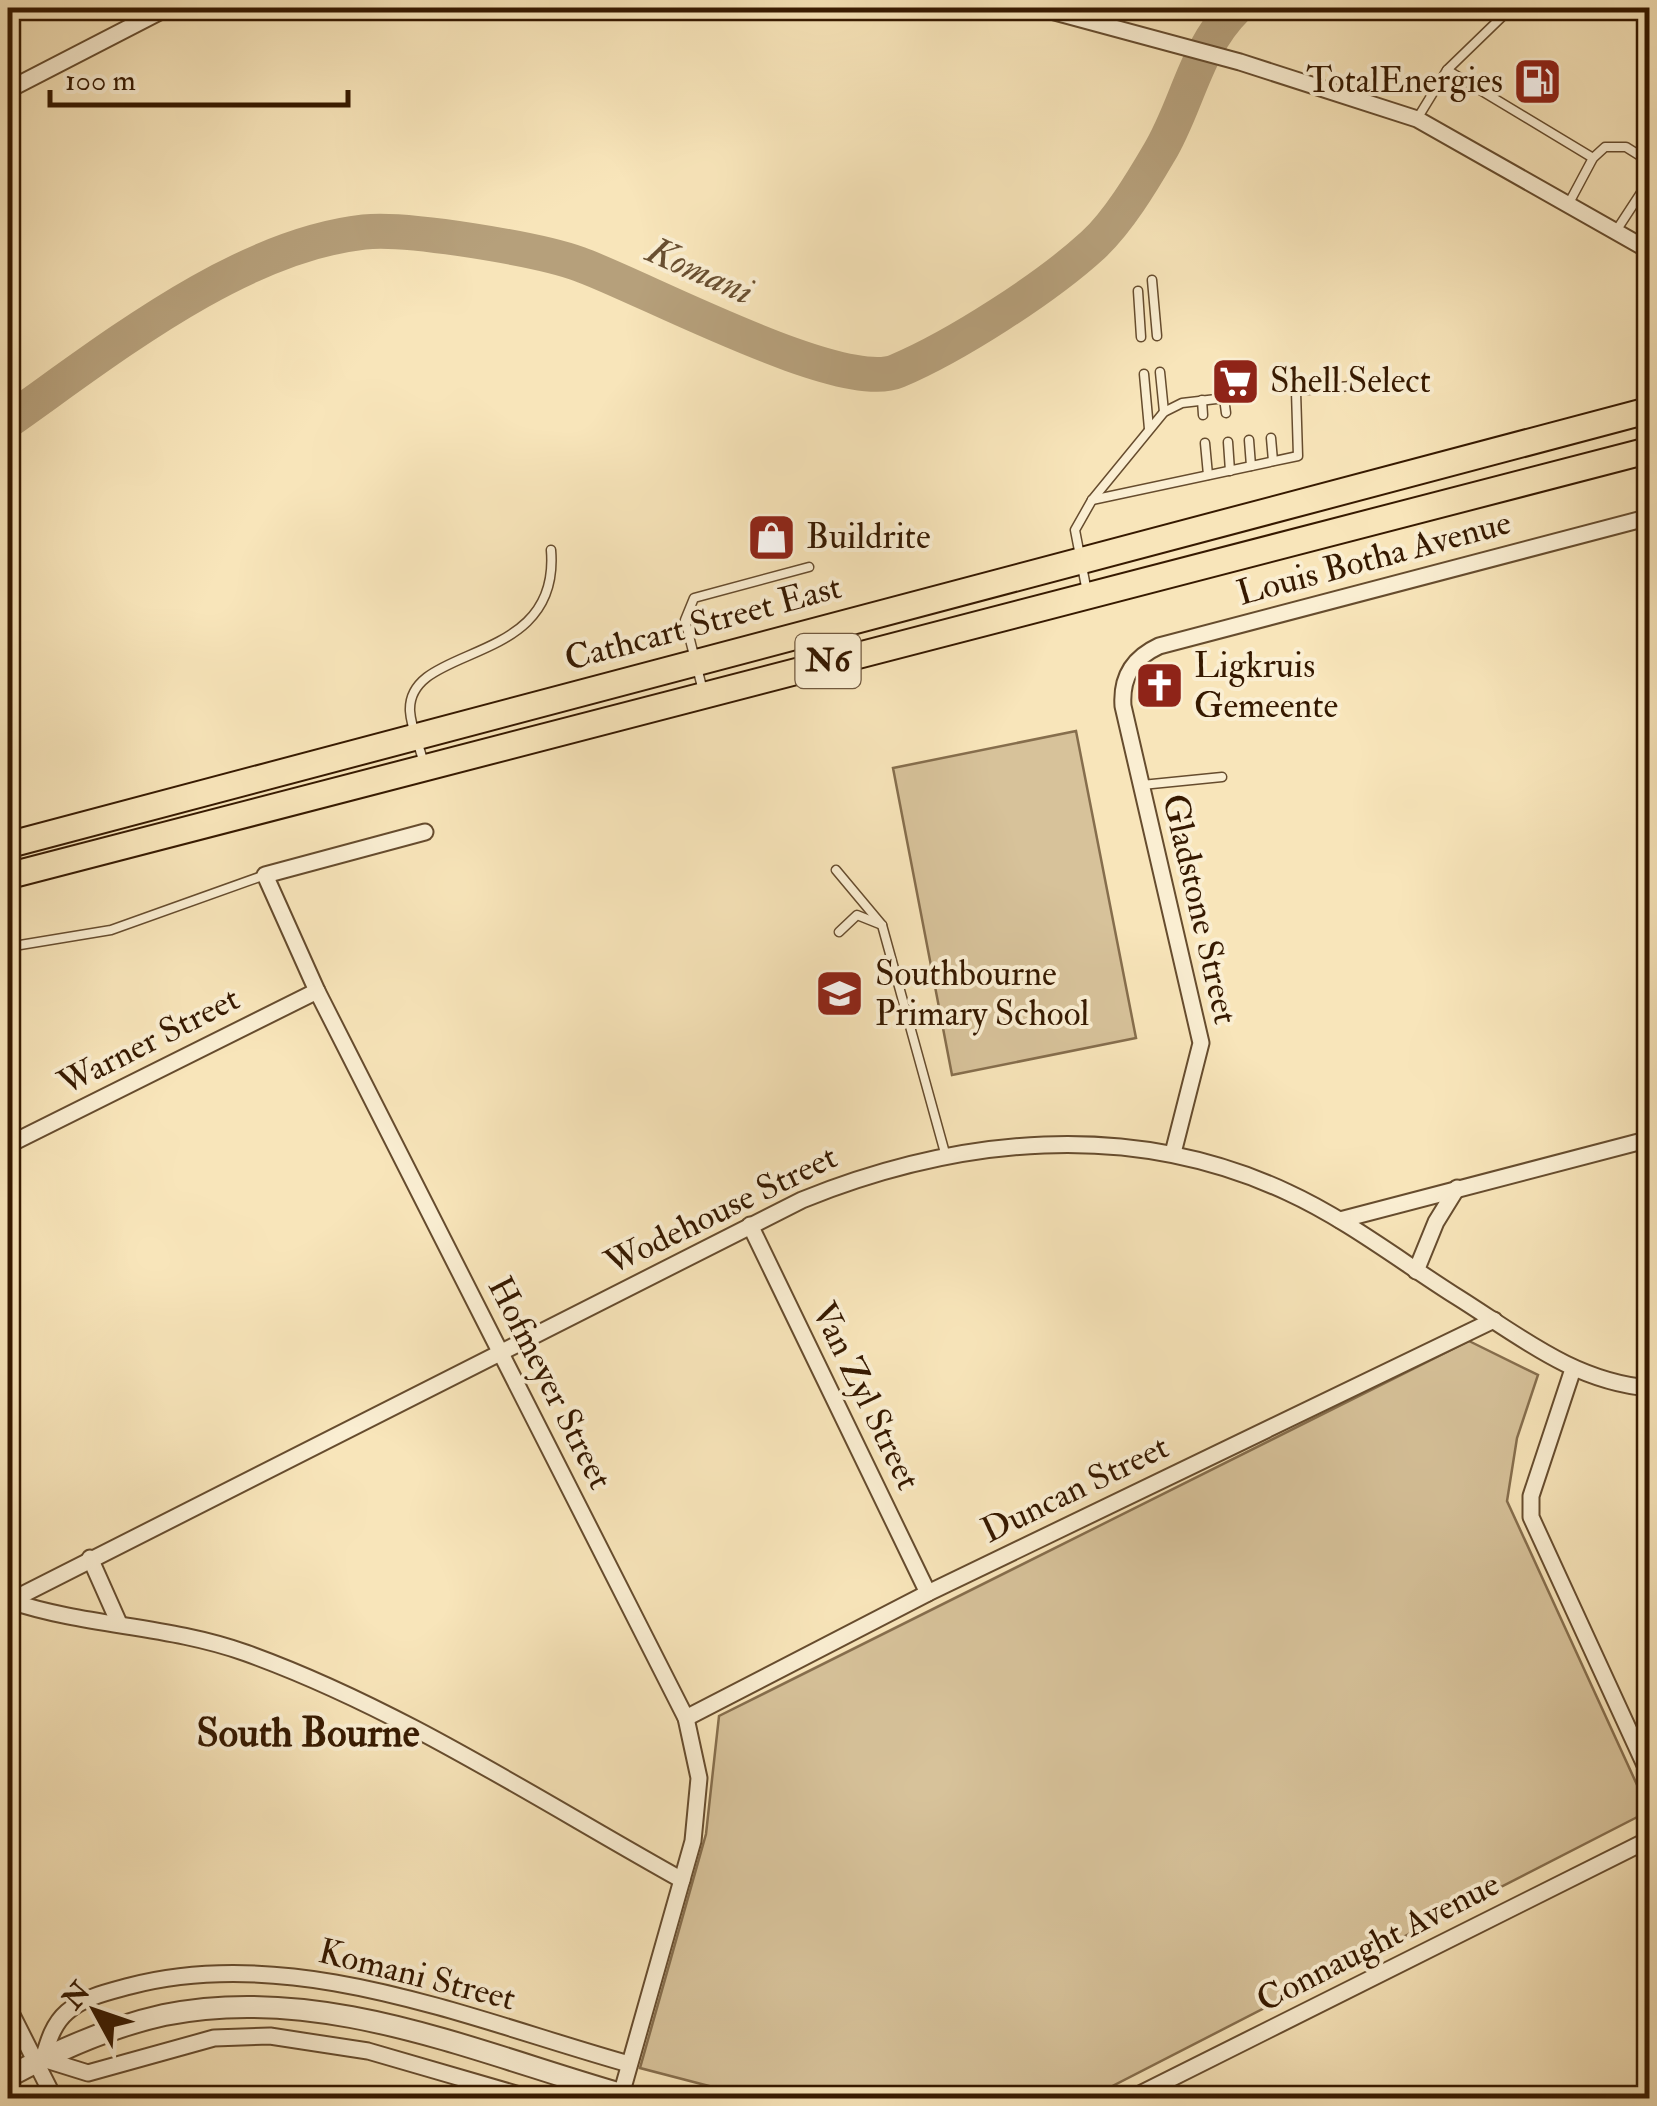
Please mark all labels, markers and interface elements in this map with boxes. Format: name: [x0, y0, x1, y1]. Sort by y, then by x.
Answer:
scale bar: [50, 45, 348, 107]
fuel station icon: TotalEnergies: [1512, 55, 1564, 107]
place label: TotalEnergies: [1306, 59, 1503, 103]
text: 100 m: [65, 62, 136, 99]
water label: Komani: [637, 226, 761, 316]
supermarket icon: Shell Select: [1209, 355, 1261, 407]
place label: Shell Select: [1270, 359, 1431, 403]
street label: Louis Botha Avenue: [1232, 500, 1516, 616]
shop icon: Buildrite: [745, 511, 797, 563]
place label: Buildrite: [806, 515, 931, 559]
street label: Cathcart Street East: [560, 565, 846, 681]
road number: N6: [796, 634, 860, 688]
place label: Ligkruis Gemeente: [1194, 644, 1338, 728]
church icon: Ligkruis Gemeente: [1133, 660, 1185, 712]
street label: Gladstone Street: [1152, 790, 1248, 1028]
place label: Southbourne Primary School: [875, 952, 1089, 1036]
school or university icon: Southbourne Primary School: [814, 968, 866, 1020]
street label: Warner Street: [50, 977, 247, 1106]
street label: Wodehouse Street: [597, 1135, 844, 1286]
street label: Hofmeyer Street: [478, 1269, 622, 1497]
street label: Van Zyl Street: [802, 1295, 930, 1497]
street label: Duncan Street: [974, 1425, 1176, 1553]
district label: South Bourne: [197, 1708, 420, 1759]
street label: Connaught Avenue: [1249, 1862, 1507, 2022]
street label: Komani Street: [314, 1929, 520, 2021]
north arrow: [45, 1961, 145, 2061]
text: N: [55, 1974, 99, 2018]

